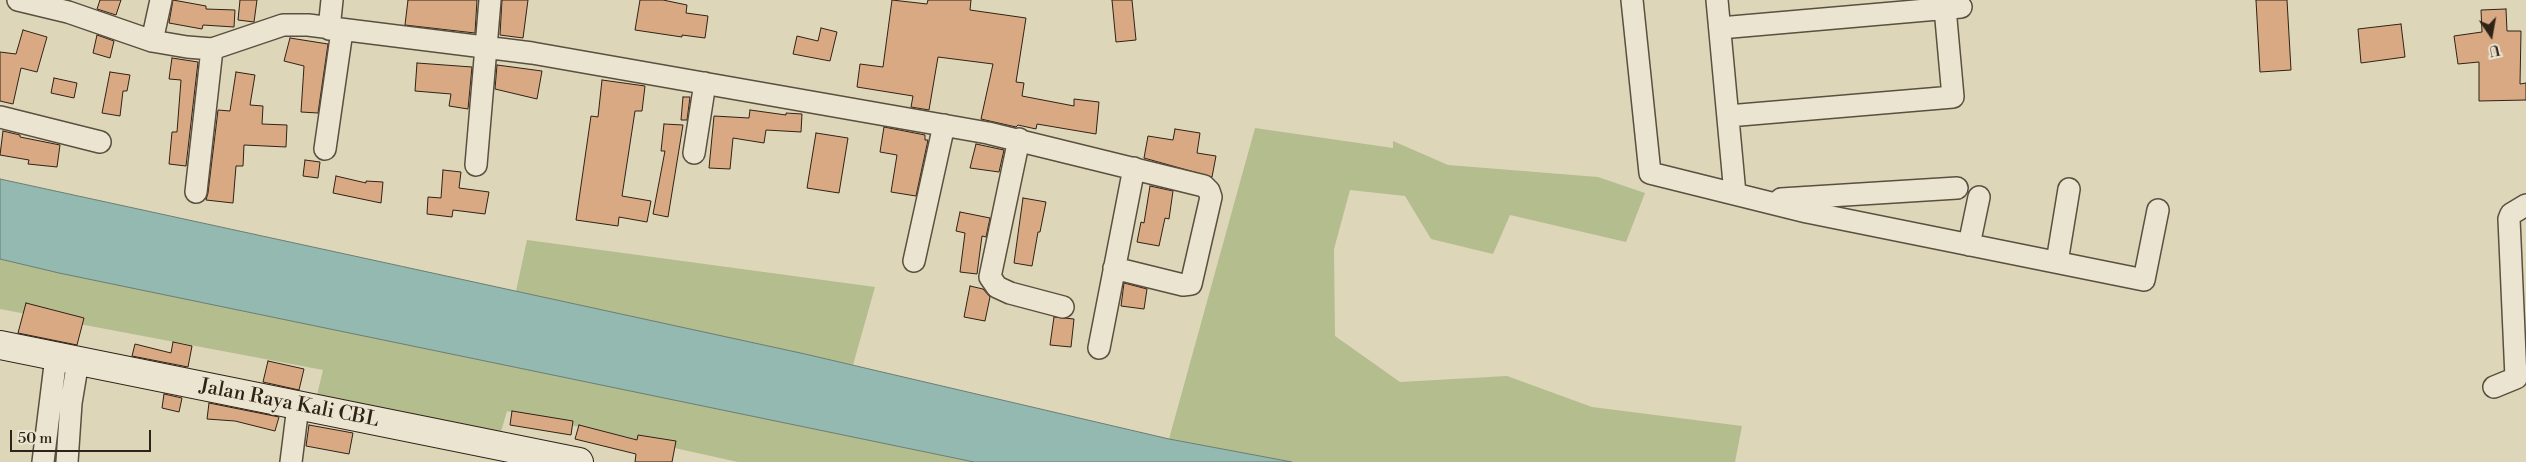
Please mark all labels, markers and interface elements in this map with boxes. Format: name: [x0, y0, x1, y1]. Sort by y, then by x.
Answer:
north arrow: [2466, 10, 2516, 60]
text: U: [2487, 40, 2501, 60]
street label: Jalan Raya Kali CBL: [197, 375, 381, 433]
scale bar: [12, 420, 154, 452]
text: 50 m: [18, 429, 52, 448]

